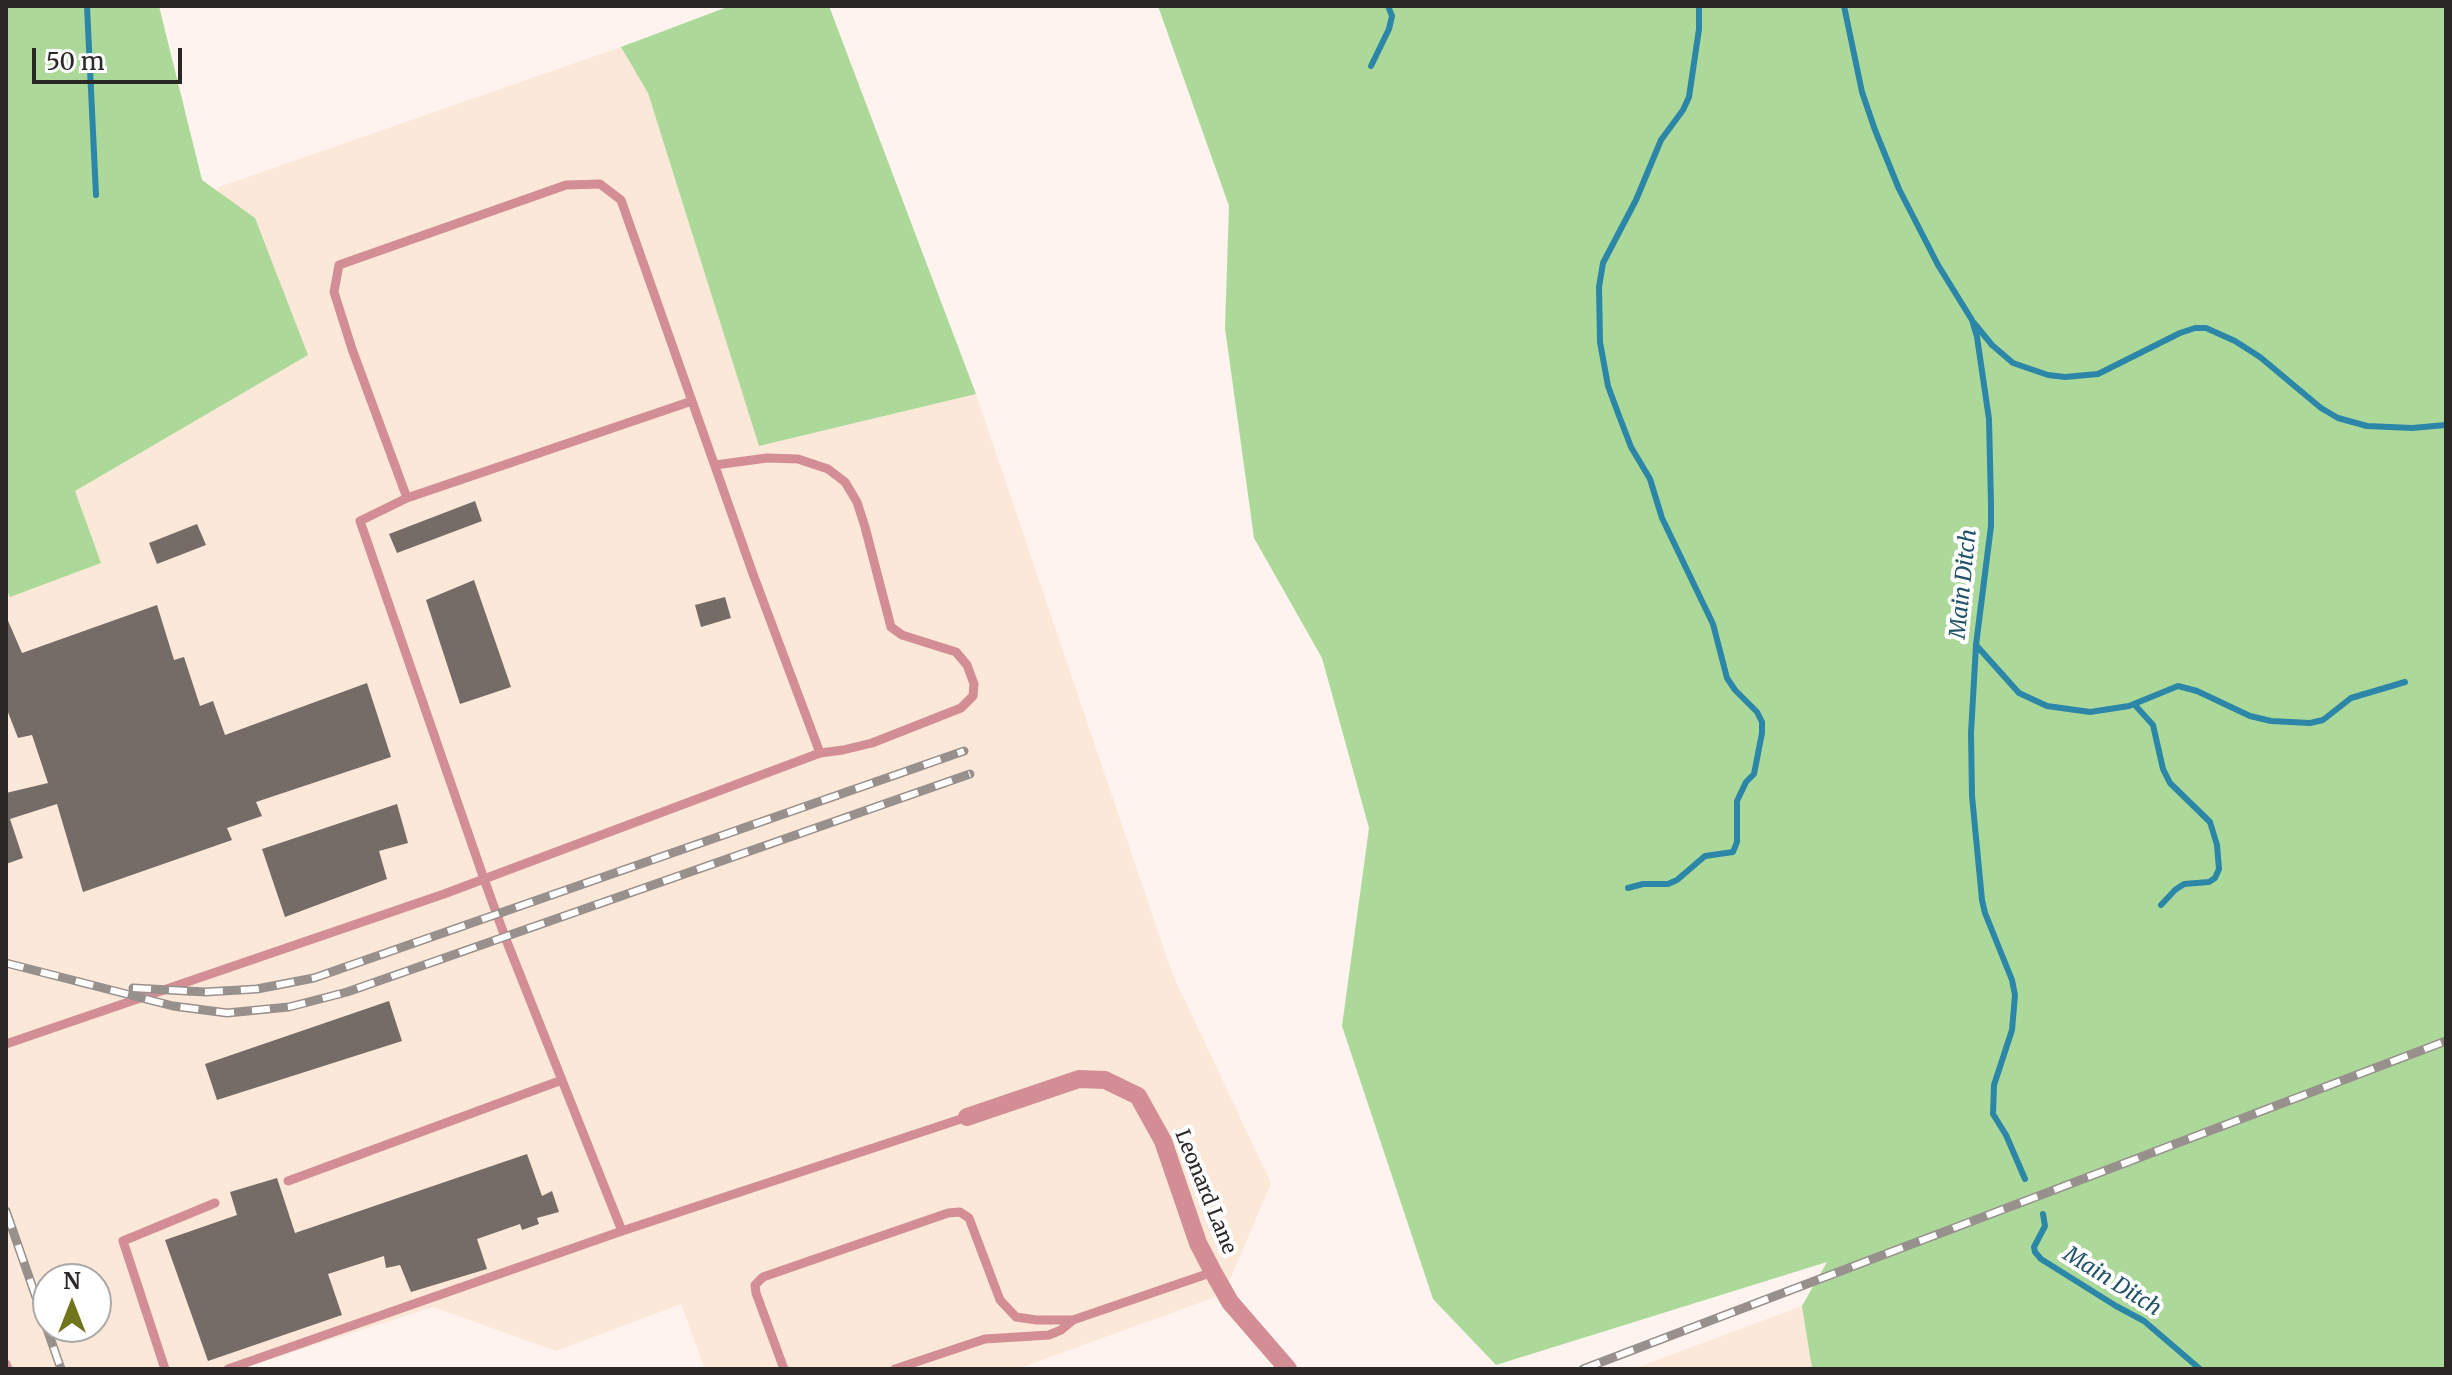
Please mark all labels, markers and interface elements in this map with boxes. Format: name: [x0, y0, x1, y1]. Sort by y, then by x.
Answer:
scale bar: [36, 32, 186, 82]
text: 50 m: [46, 46, 105, 77]
water label: Main Ditch: [1945, 528, 1983, 640]
street label: Leonard Lane: [1169, 1126, 1241, 1258]
water label: Main Ditch: [2058, 1242, 2166, 1322]
north arrow: [32, 1263, 112, 1343]
text: N: [63, 1267, 81, 1295]

